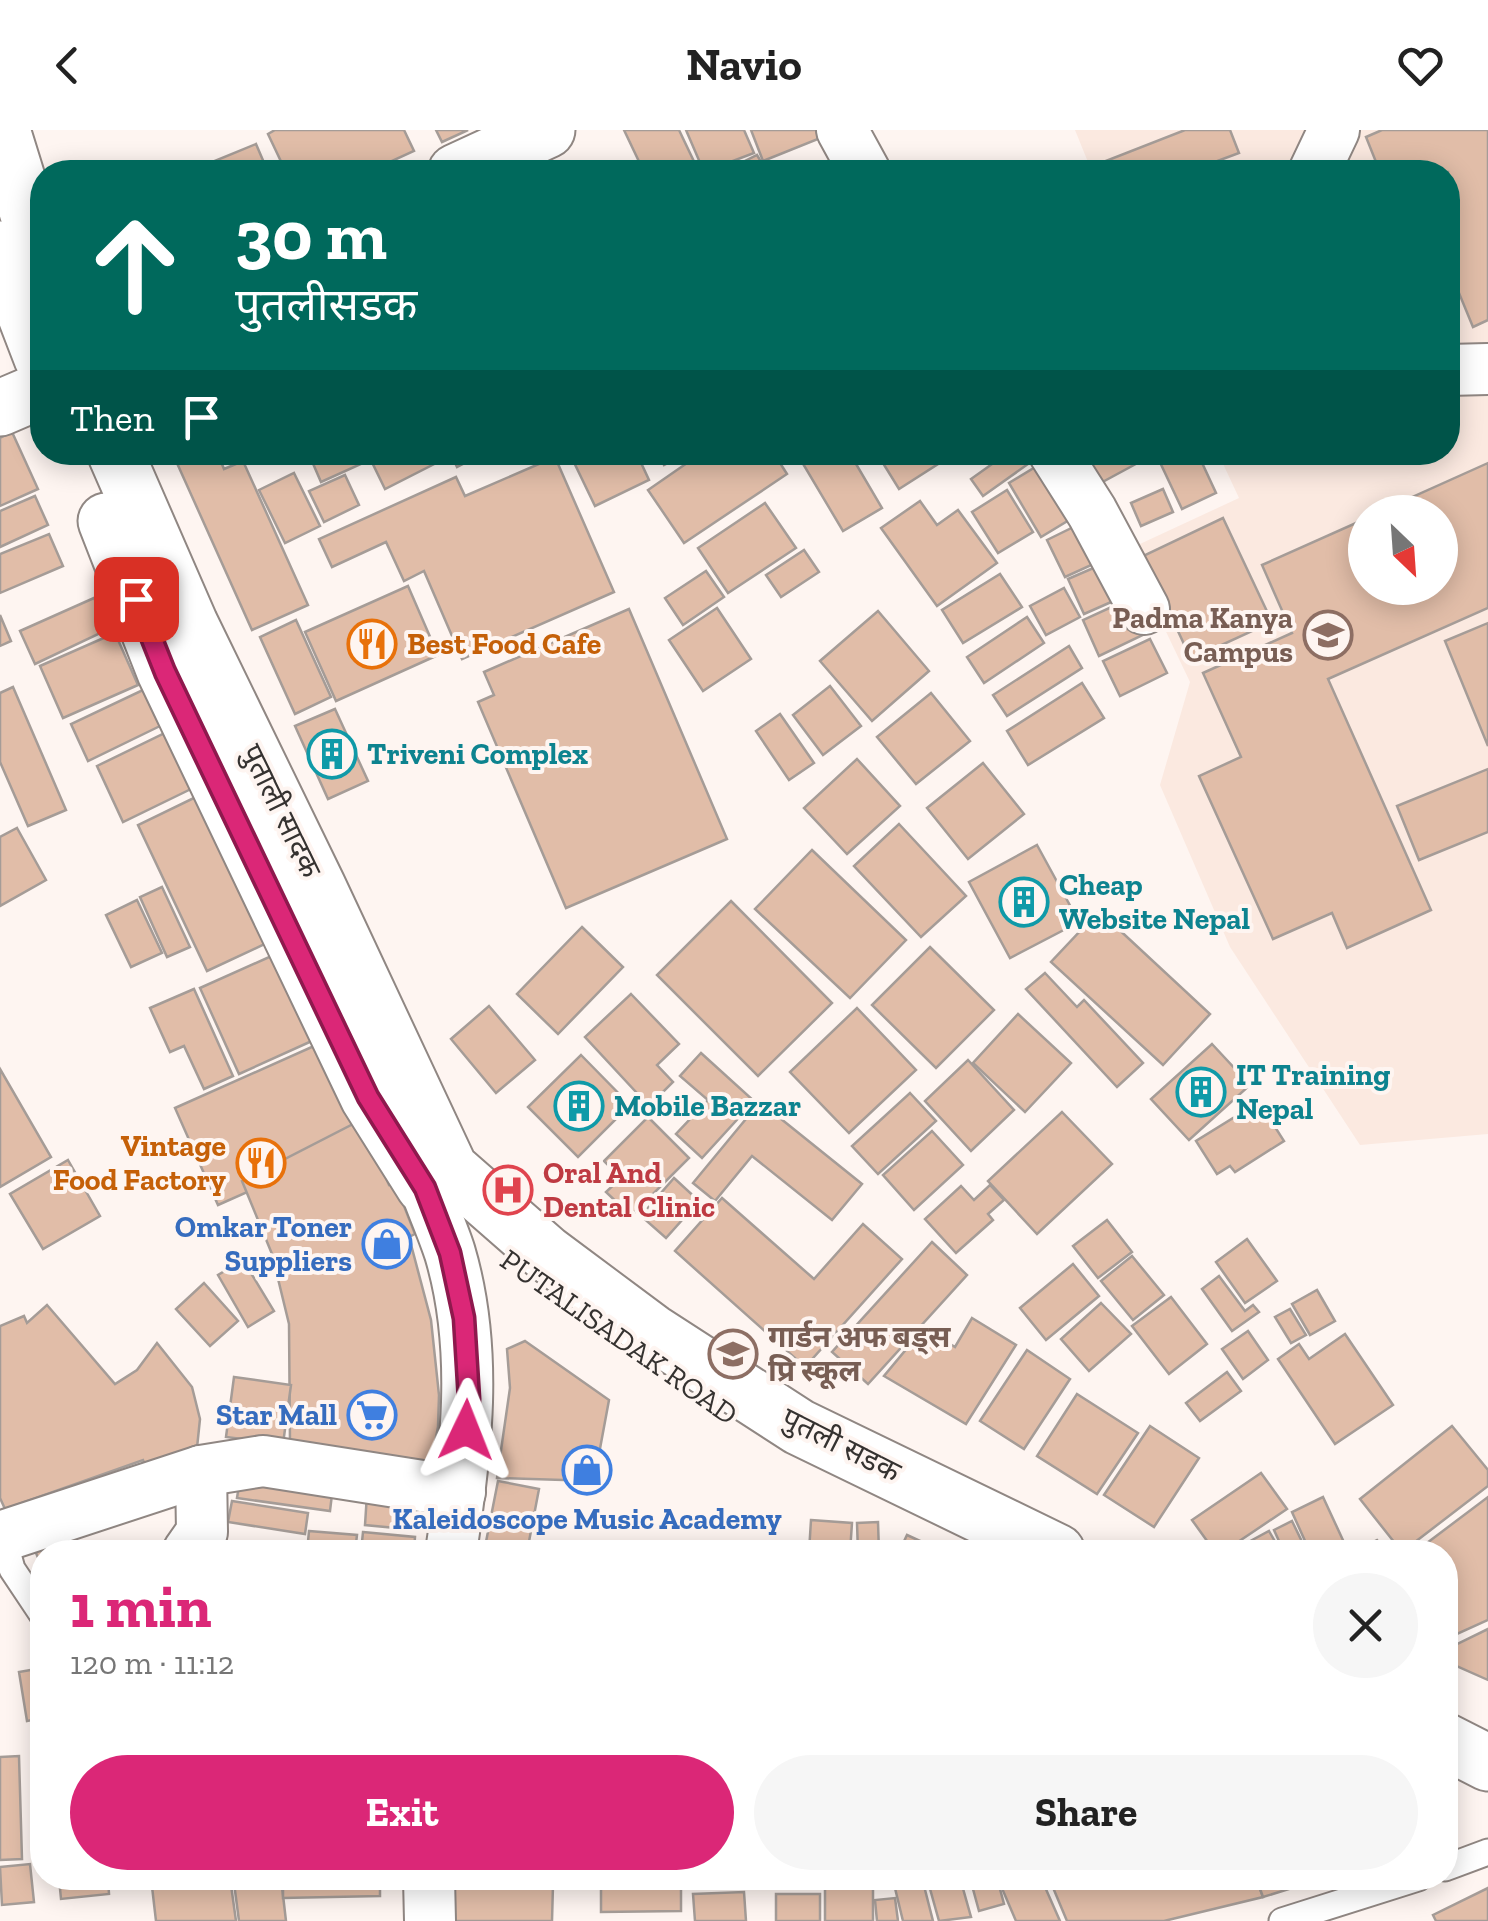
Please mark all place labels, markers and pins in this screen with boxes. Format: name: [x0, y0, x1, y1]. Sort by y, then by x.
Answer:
pin: [94, 557, 179, 642]
place label: Padma Kanya Campus: [1112, 600, 1293, 670]
school or university icon: Padma Kanya Campus: [1302, 609, 1354, 661]
restaurant icon: Best Food Cafe: [346, 618, 398, 670]
place label: Best Food Cafe: [407, 626, 601, 662]
building icon: Triveni Complex: [306, 728, 358, 780]
place label: Triveni Complex: [367, 736, 588, 772]
place label: Cheap Website Nepal: [1059, 867, 1251, 937]
building icon: Cheap Website Nepal: [998, 876, 1050, 928]
place label: IT Training Nepal: [1236, 1057, 1390, 1127]
building icon: IT Training Nepal: [1175, 1066, 1227, 1118]
building icon: Mobile Bazzar: [553, 1080, 605, 1132]
place label: Mobile Bazzar: [614, 1088, 801, 1124]
place label: Vintage Food Factory: [53, 1128, 226, 1198]
restaurant icon: Vintage Food Factory: [235, 1137, 287, 1189]
place label: Oral And Dental Clinic: [543, 1155, 715, 1225]
hospital icon: Oral And Dental Clinic: [482, 1164, 534, 1216]
place label: Omkar Toner Suppliers: [175, 1209, 352, 1279]
shop icon: Omkar Toner Suppliers: [361, 1218, 413, 1270]
place label: गार्डन अफ बड्स प्रि स्कूल: [768, 1319, 951, 1390]
school or university icon: गार्डन अफ बड्स प्रि स्कूल: [707, 1328, 759, 1380]
supermarket icon: Star Mall: [346, 1389, 398, 1441]
place label: Star Mall: [216, 1397, 337, 1433]
shop icon: Kaleidoscope Music Academy: [561, 1444, 613, 1496]
place label: Kaleidoscope Music Academy: [392, 1501, 782, 1537]

